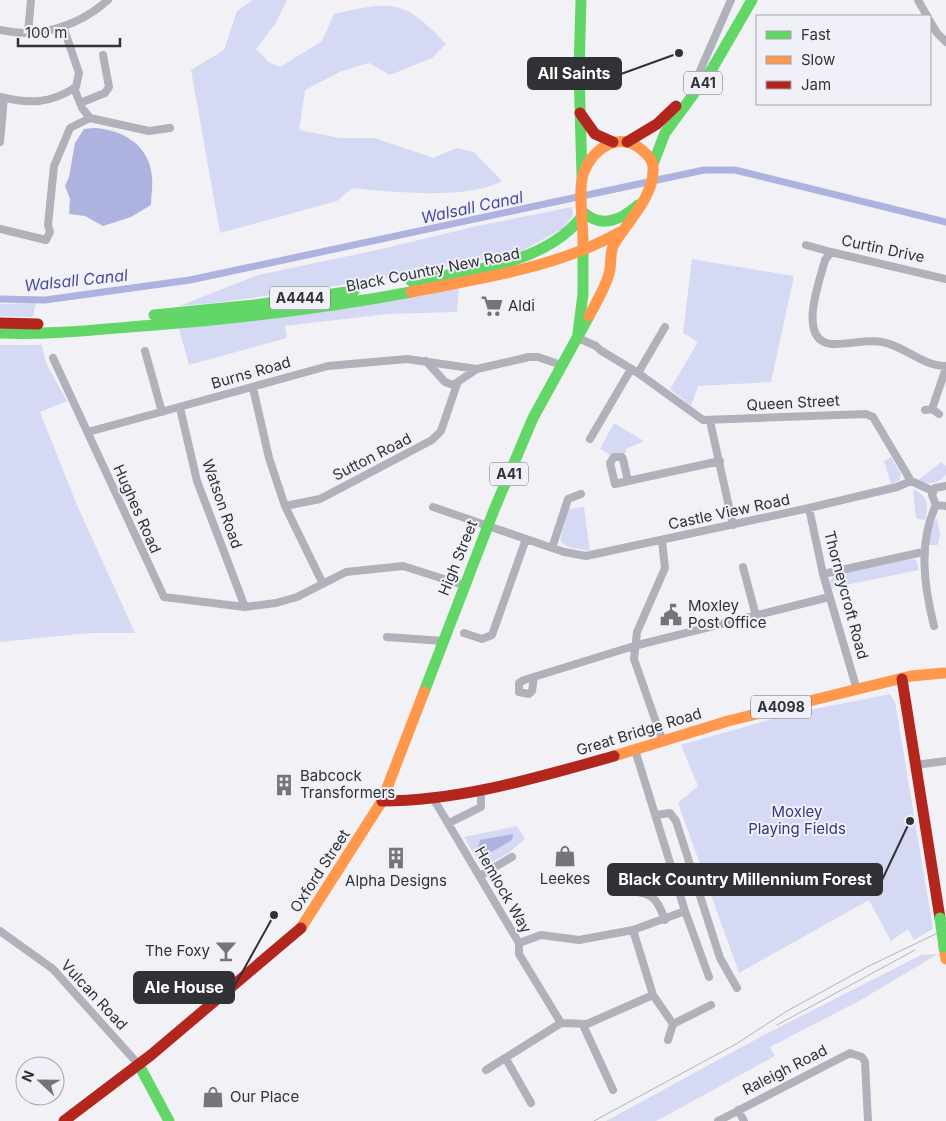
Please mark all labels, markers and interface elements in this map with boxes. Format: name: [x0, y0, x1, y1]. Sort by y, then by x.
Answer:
scale bar: [18, 15, 120, 47]
legend: [756, 15, 931, 105]
text: 100 m: [25, 23, 67, 42]
text: Fast: [801, 25, 831, 44]
text: Slow: [801, 50, 835, 69]
callout: All Saints: [528, 58, 621, 89]
text: All Saints: [537, 63, 611, 83]
road number: A41: [684, 72, 722, 95]
text: Jam: [801, 75, 831, 94]
water label: Walsall Canal: [419, 186, 525, 228]
street label: Curtin Drive: [840, 230, 926, 267]
street label: Black Country New Road: [344, 243, 521, 296]
water label: Walsall Canal: [23, 265, 129, 295]
road number: A4444: [270, 286, 330, 310]
supermarket icon: Aldi: [479, 293, 505, 319]
place label: Aldi: [508, 296, 535, 315]
street label: Burns Road: [209, 352, 293, 393]
street label: Queen Street: [746, 391, 840, 414]
street label: Sutton Road: [329, 429, 414, 485]
street label: Watson Road: [198, 457, 247, 551]
street label: Hughes Road: [109, 461, 165, 556]
road number: A41: [490, 462, 528, 486]
street label: Castle View Road: [666, 489, 791, 534]
street label: High Street: [434, 517, 481, 598]
street label: Thorneycroft Road: [820, 529, 873, 661]
place label: Moxley Post Office: [688, 596, 766, 632]
public building icon: Moxley Post Office: [658, 602, 684, 628]
road number: A4098: [751, 696, 811, 719]
street label: Great Bridge Road: [574, 703, 704, 760]
place label: Babcock Transformers: [300, 766, 395, 802]
building icon: Babcock Transformers: [271, 772, 297, 798]
park label: Moxley Playing Fields: [748, 802, 846, 838]
street label: Oxford Street: [286, 826, 354, 916]
street label: Hemlock Way: [471, 843, 536, 937]
shop icon: Leekes: [552, 843, 578, 869]
building icon: Alpha Designs: [383, 845, 409, 871]
callout: Black Country Millennium Forest: [608, 864, 882, 895]
place label: Leekes: [540, 869, 590, 888]
text: Black Country Millennium Forest: [618, 869, 872, 889]
place label: Alpha Designs: [345, 871, 447, 890]
bar icon: The Foxy: [213, 938, 239, 964]
place label: The Foxy: [145, 941, 211, 960]
street label: Vulcan Road: [57, 956, 132, 1034]
callout: Ale House: [134, 972, 234, 1003]
text: Ale House: [144, 977, 224, 997]
street label: Raleigh Road: [739, 1040, 830, 1099]
north arrow: [15, 1056, 65, 1106]
text: N: [18, 1068, 37, 1084]
shop icon: Our Place: [200, 1084, 226, 1110]
place label: Our Place: [230, 1087, 299, 1106]

